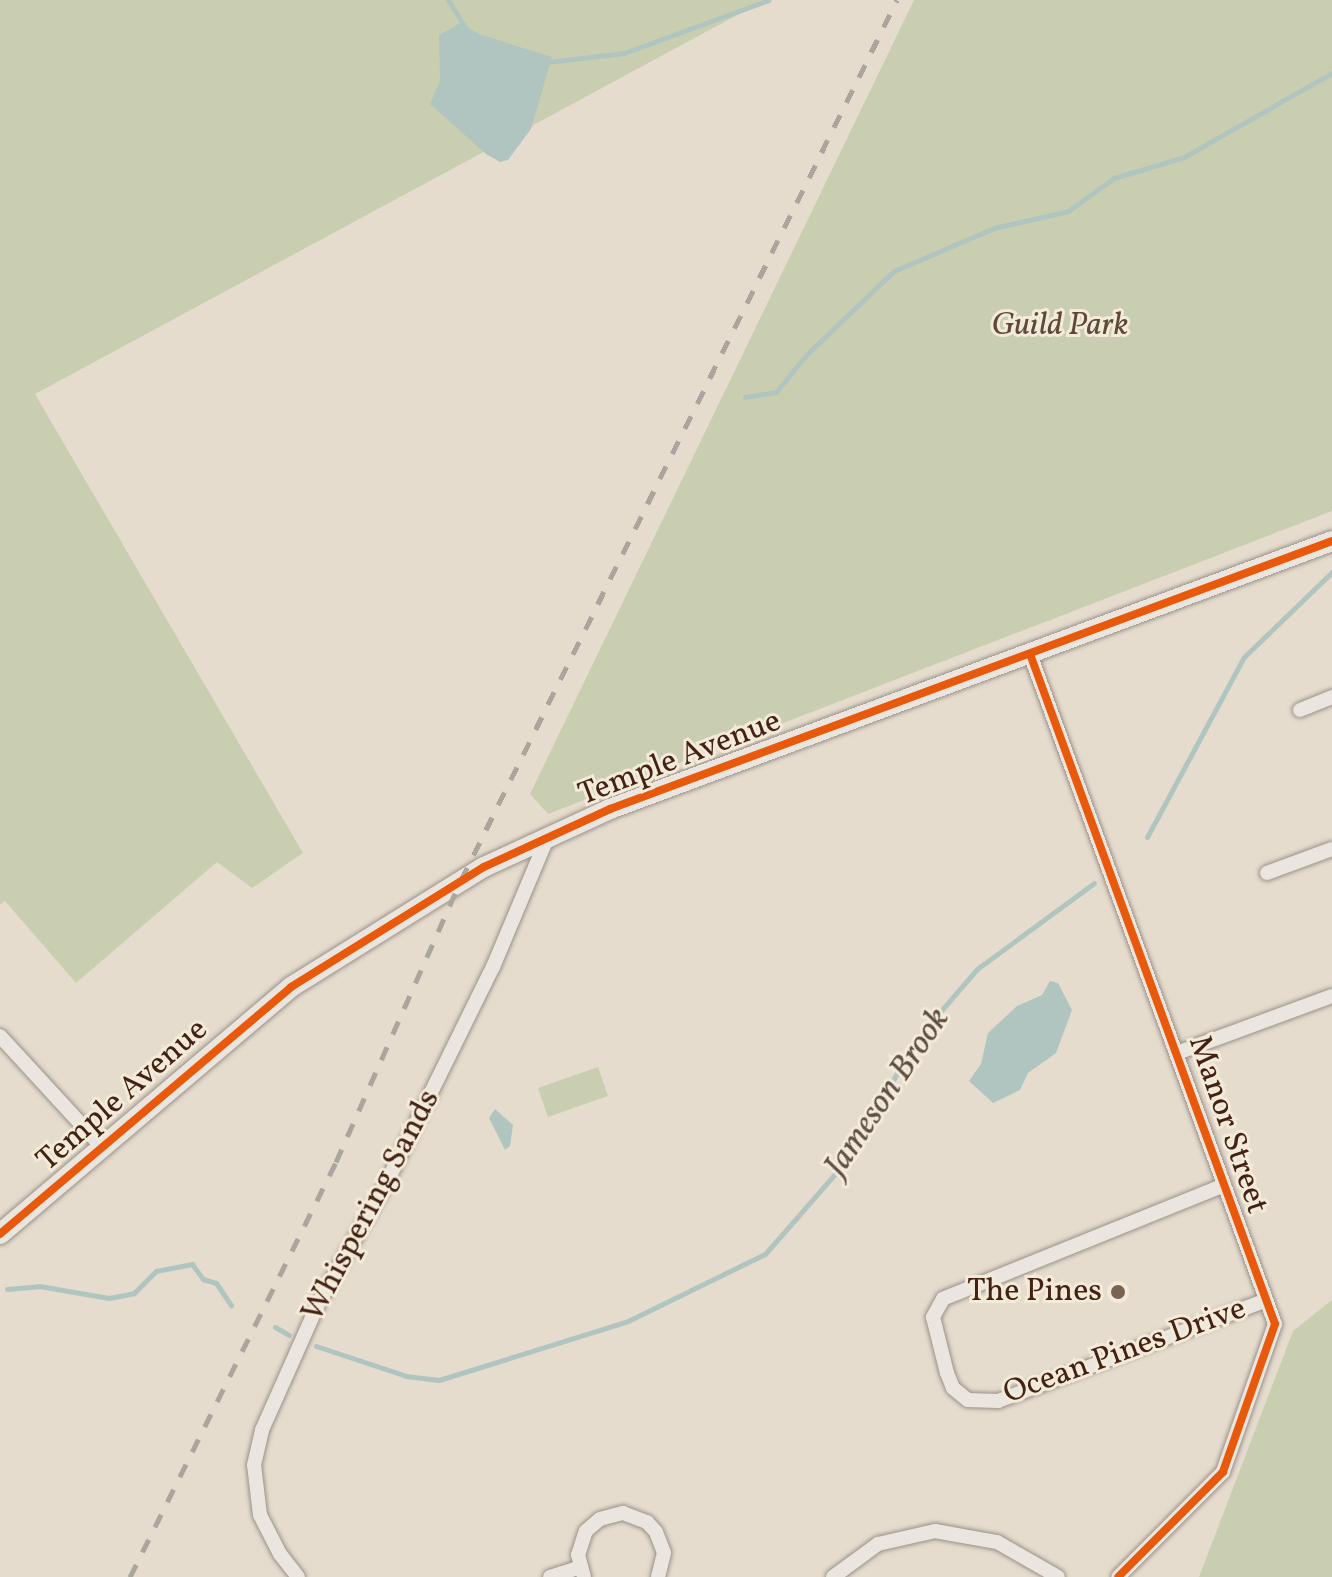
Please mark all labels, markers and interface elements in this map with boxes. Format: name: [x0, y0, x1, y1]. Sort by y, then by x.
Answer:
park label: Guild Park: [992, 307, 1128, 345]
street label: Temple Avenue: [573, 703, 787, 815]
water label: Jameson Brook: [816, 1001, 960, 1185]
street label: Temple Avenue: [30, 1011, 216, 1181]
street label: Manor Street: [1179, 1031, 1275, 1219]
street label: Whispering Sands: [295, 1084, 449, 1328]
place label: The Pines: [967, 1273, 1102, 1311]
marker: The Pines: [1109, 1283, 1127, 1301]
street label: Ocean Pines Drive: [999, 1290, 1251, 1414]

